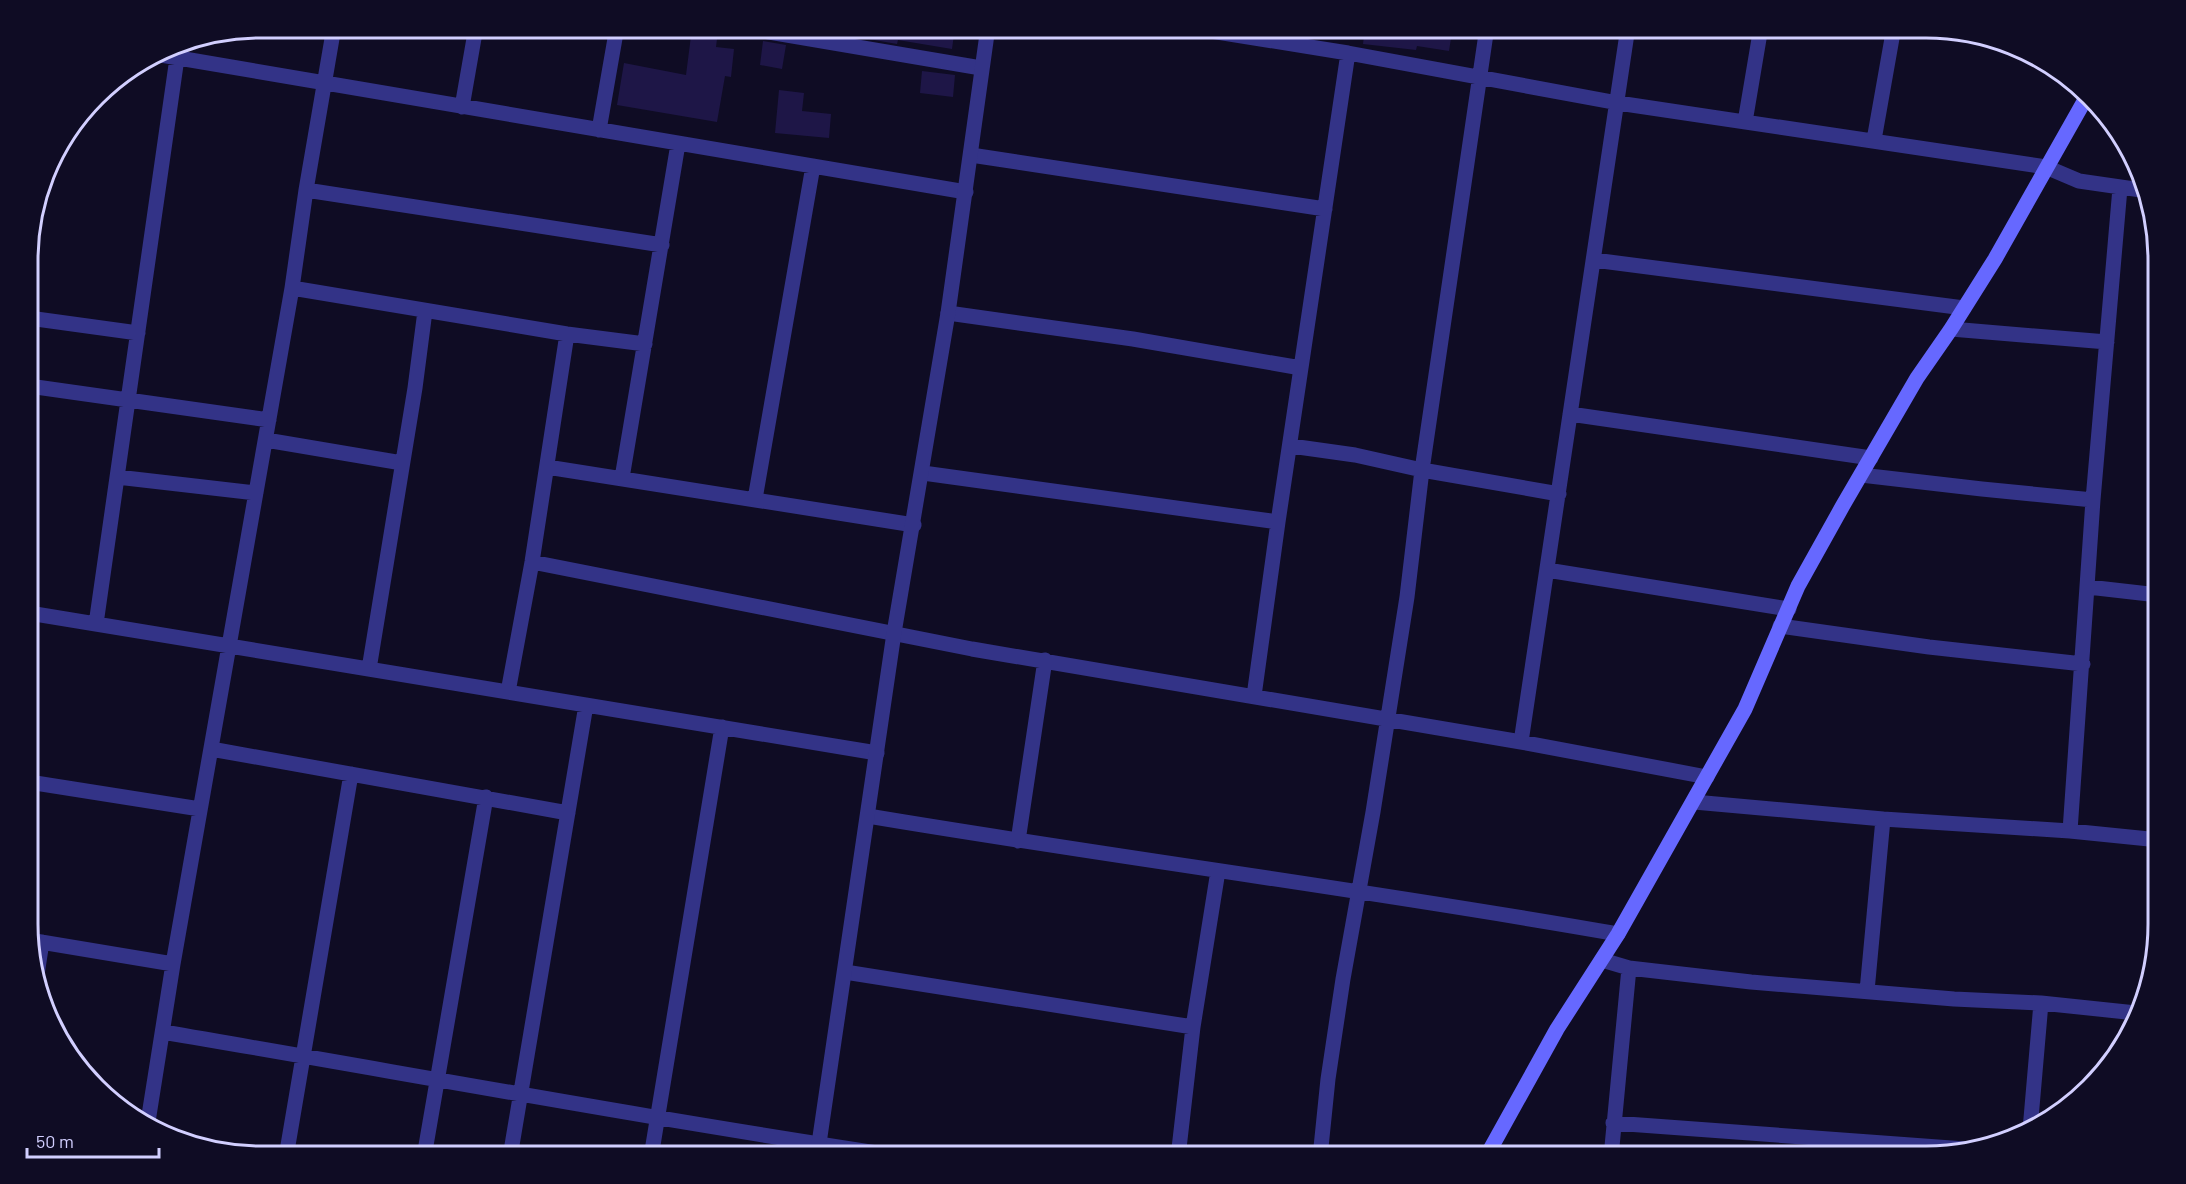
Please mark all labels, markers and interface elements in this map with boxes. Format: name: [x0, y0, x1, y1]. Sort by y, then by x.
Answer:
scale bar: [27, 1121, 159, 1159]
text: 50 m: [36, 1130, 74, 1152]

